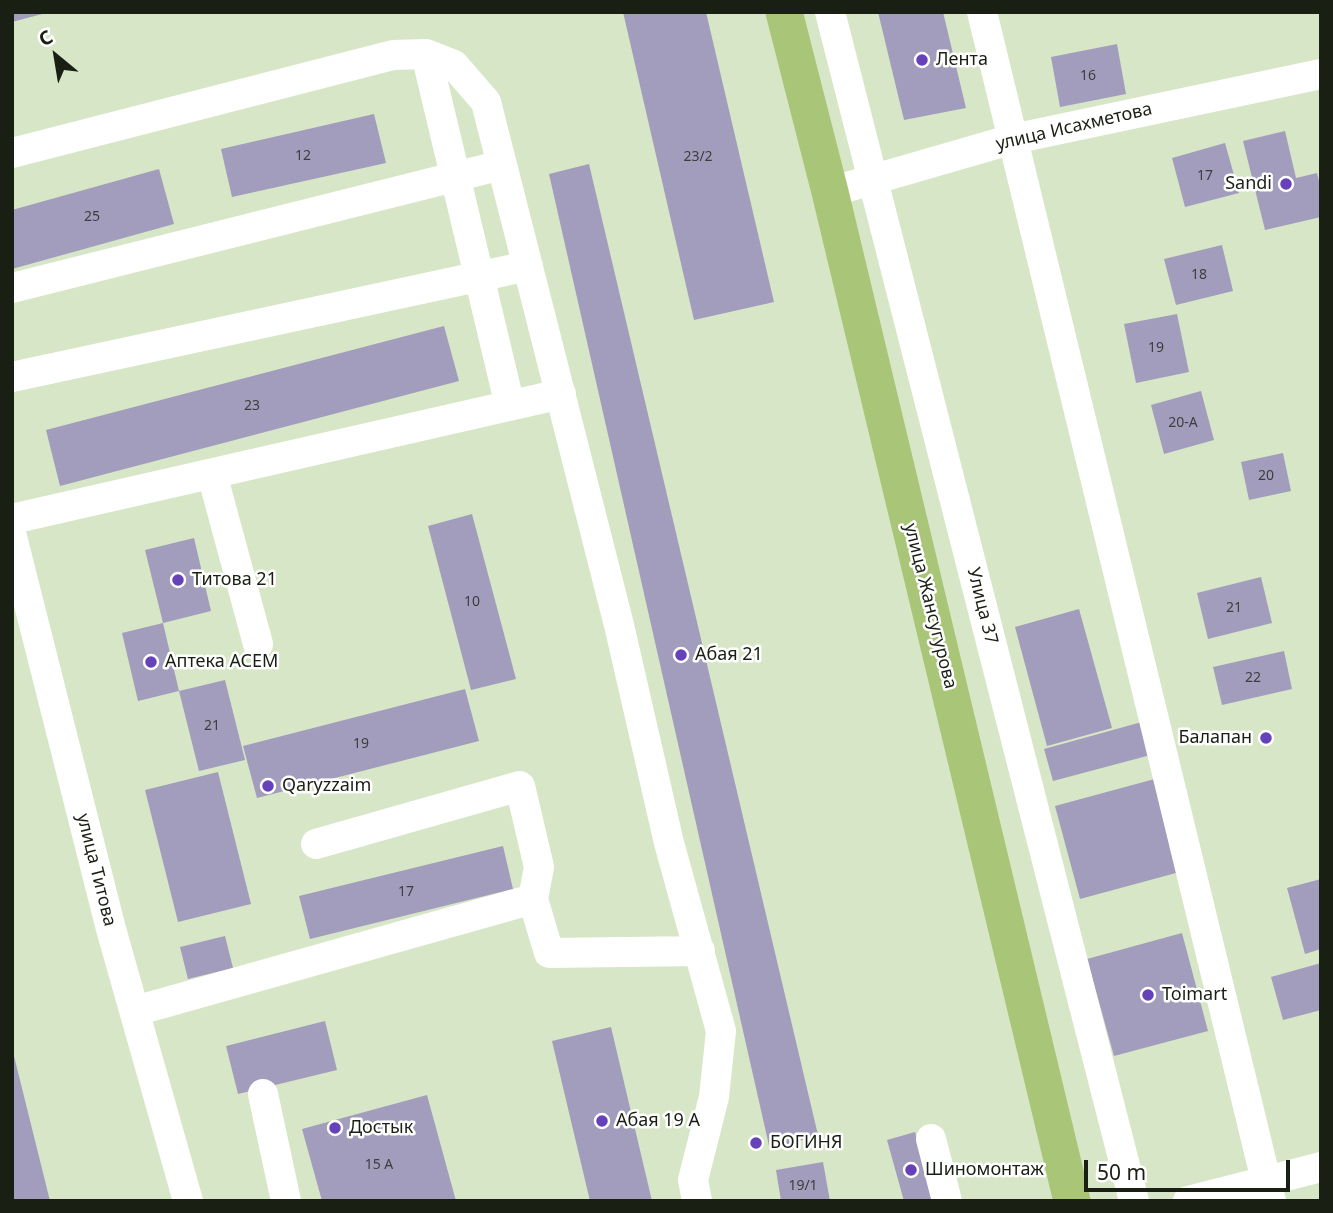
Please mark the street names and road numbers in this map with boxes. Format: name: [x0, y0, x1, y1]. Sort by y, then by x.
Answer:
street label: улица Исахметова: [994, 99, 1154, 155]
street label: улица Жансугурова: [899, 521, 961, 691]
street label: Улица 37: [962, 565, 1002, 647]
street label: улица Титова: [72, 811, 120, 929]

